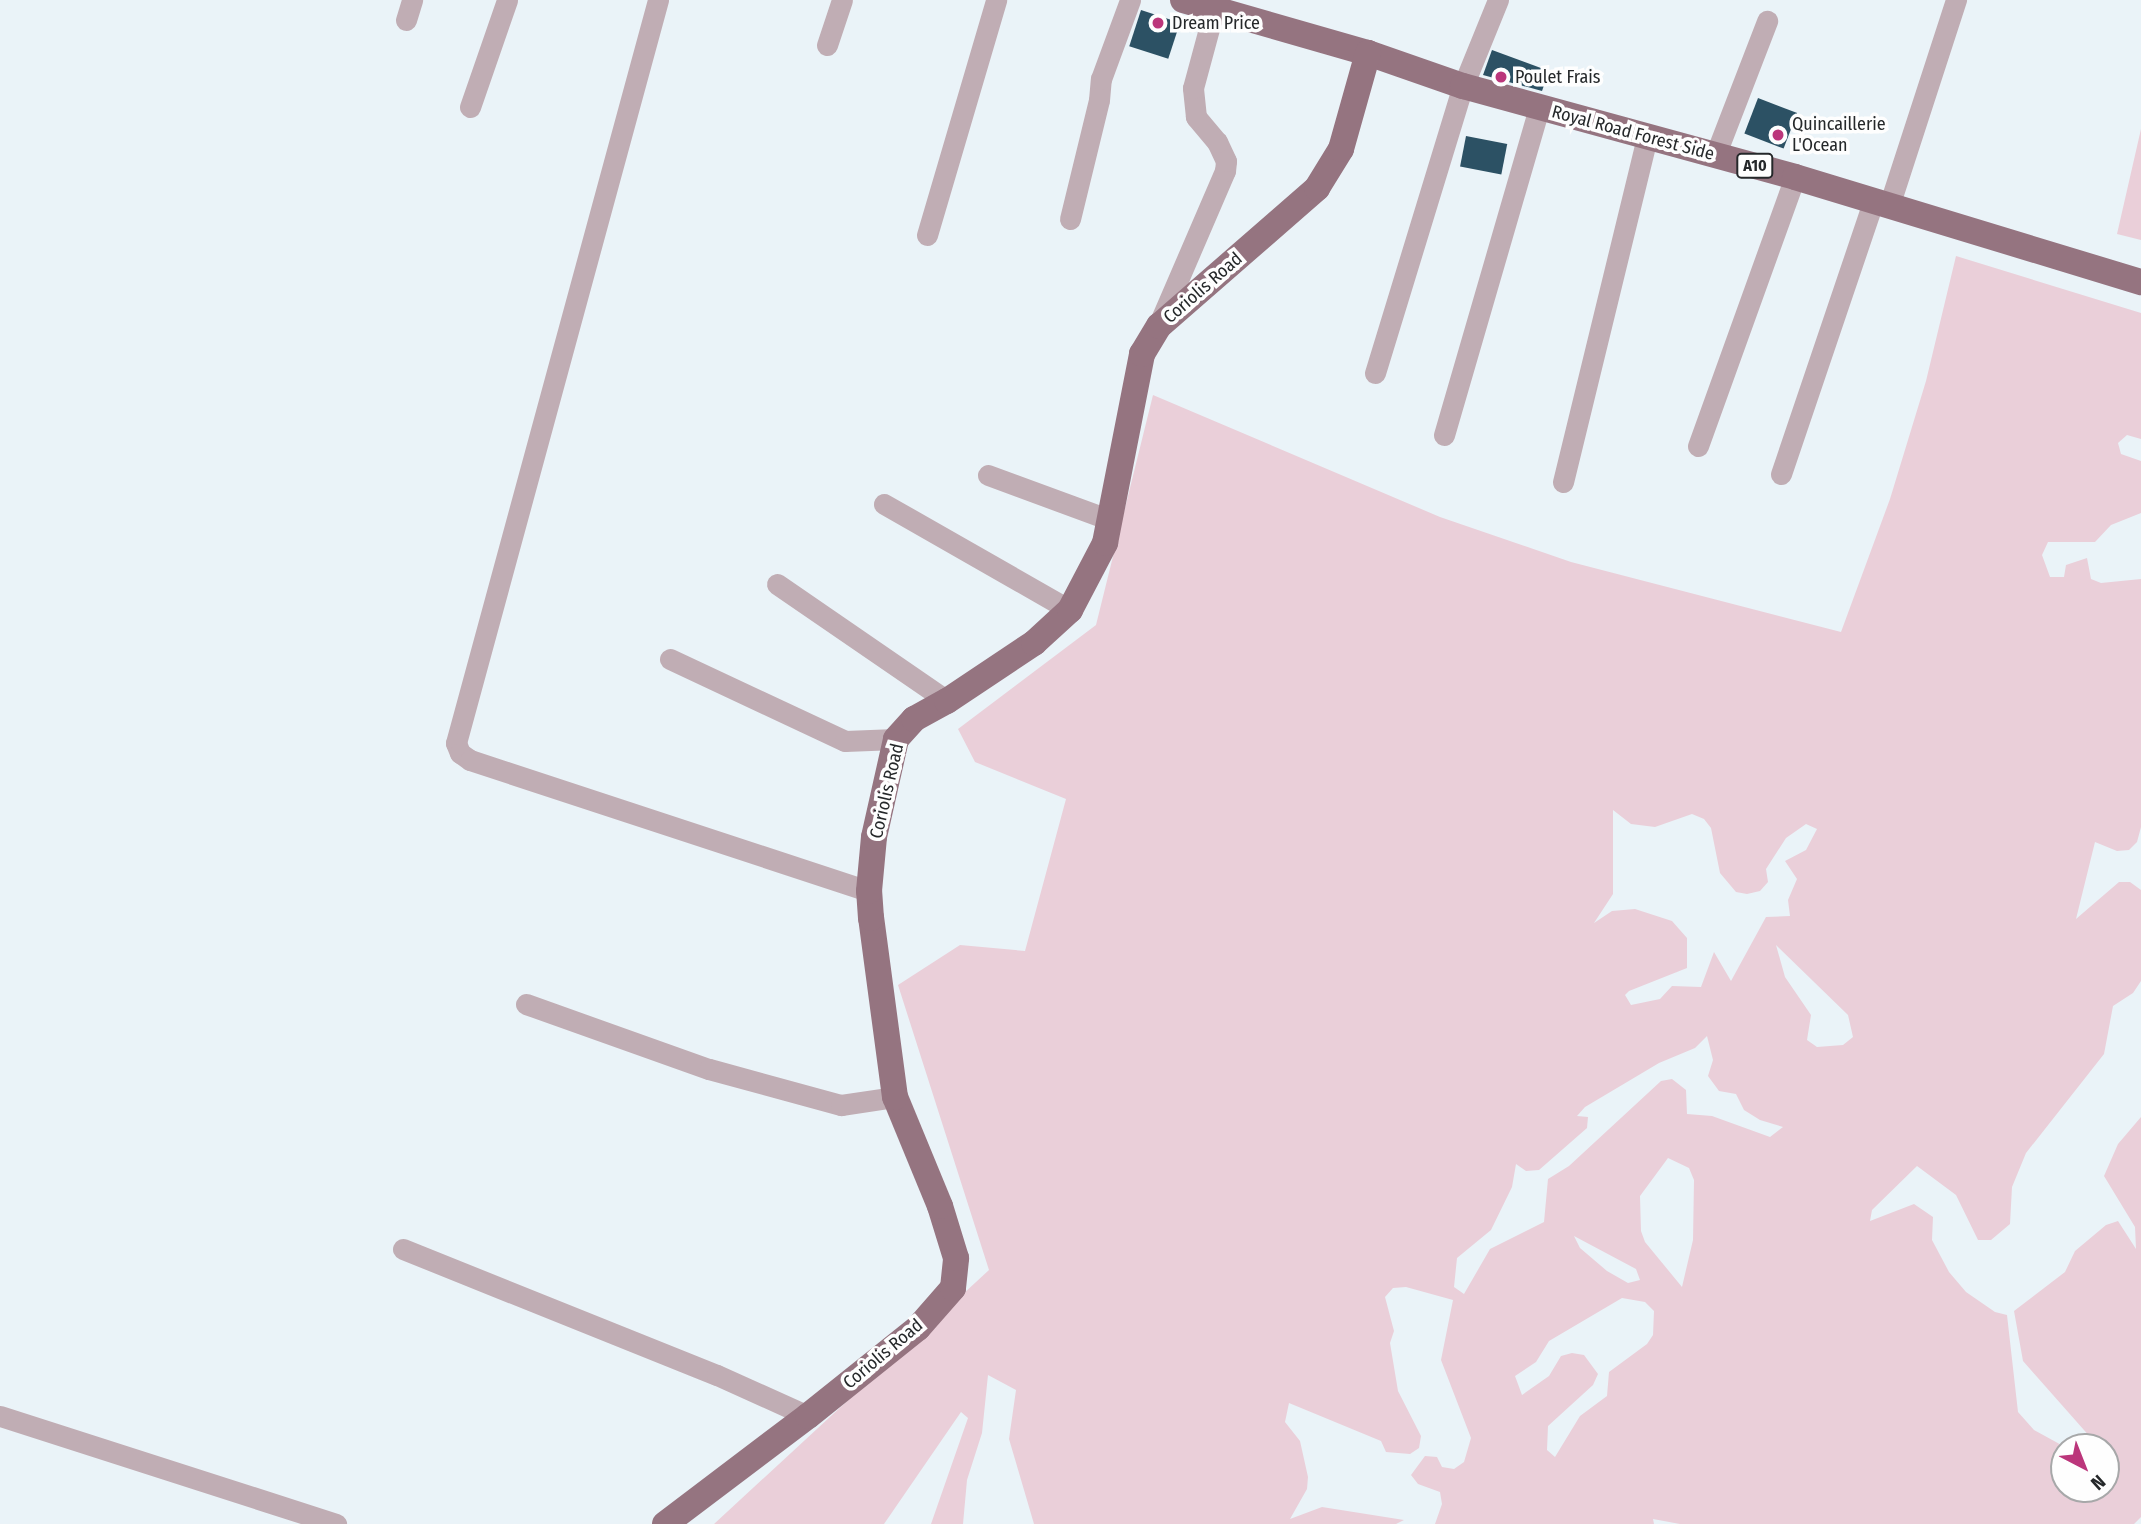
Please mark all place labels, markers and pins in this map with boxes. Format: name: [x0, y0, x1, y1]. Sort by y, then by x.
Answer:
place label: Dream Price: [1172, 12, 1260, 34]
marker: Dream Price: [1150, 15, 1166, 31]
place label: Poulet Frais: [1515, 66, 1600, 88]
marker: Poulet Frais: [1493, 69, 1509, 85]
place label: Quincaillerie L'Ocean: [1792, 114, 1886, 156]
marker: Quincaillerie L'Ocean: [1770, 127, 1786, 143]

